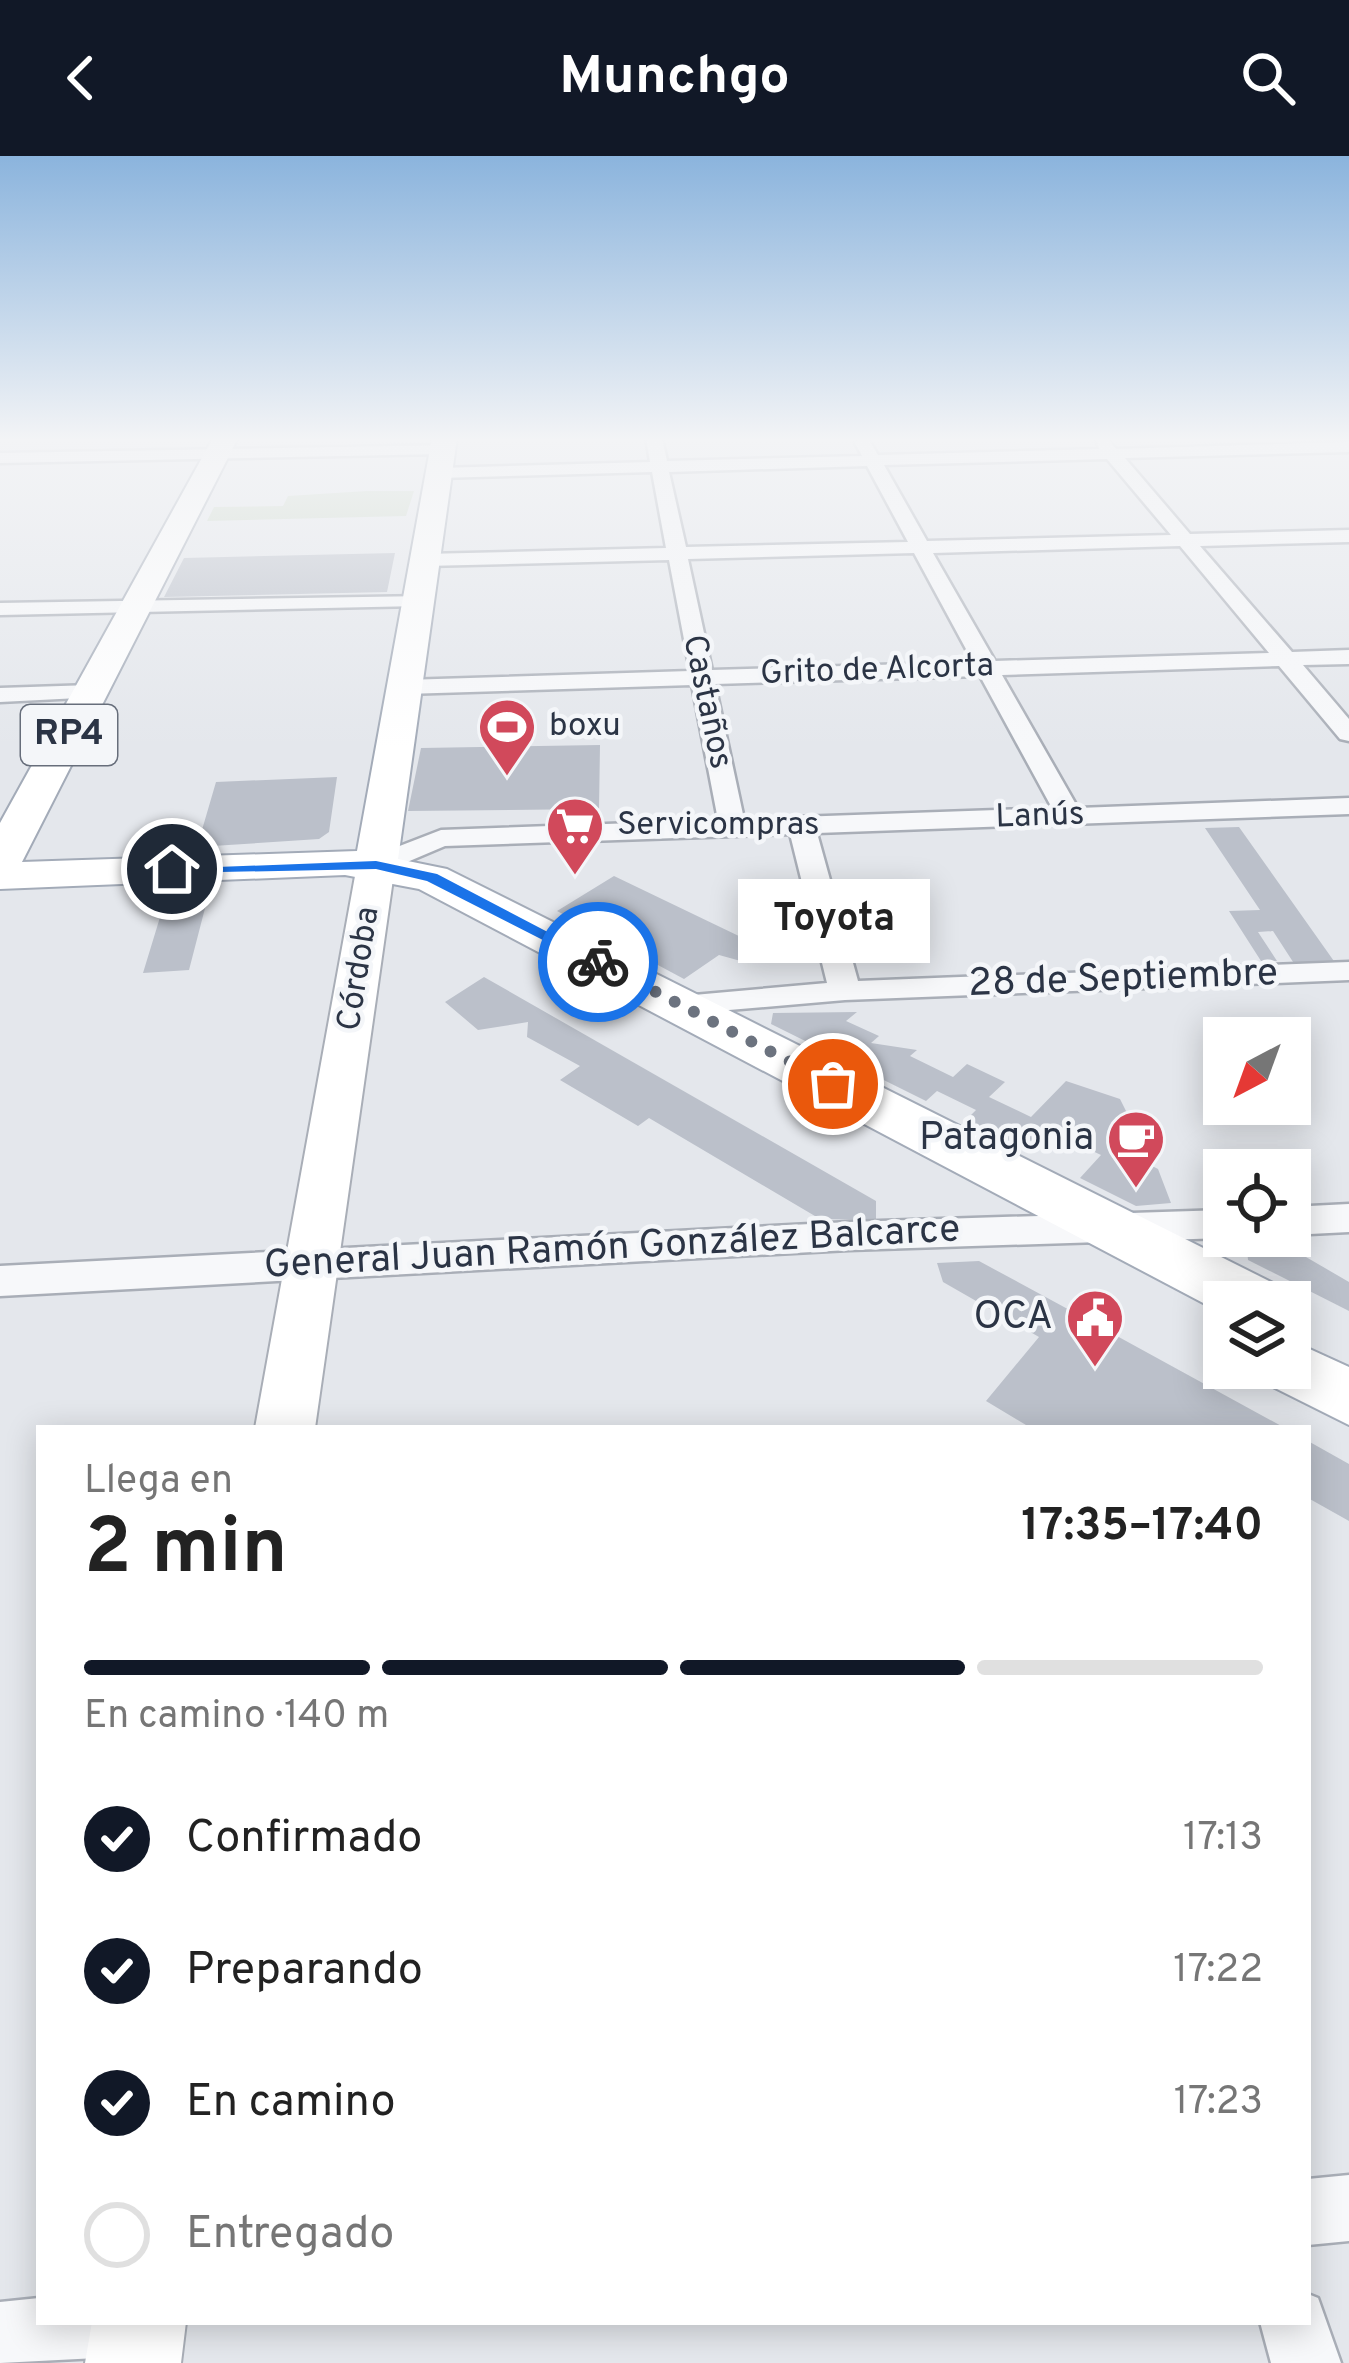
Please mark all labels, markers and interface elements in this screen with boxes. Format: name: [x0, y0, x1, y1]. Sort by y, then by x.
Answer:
text: Munchgo: [559, 44, 790, 113]
icon: back: [48, 45, 114, 111]
icon: search: [1235, 45, 1301, 111]
street label: Castaños: [671, 631, 741, 773]
street label: Grito de Alcorta: [759, 646, 995, 696]
sports icon: boxu: [476, 696, 538, 778]
road number: RP4: [21, 705, 117, 765]
place label: boxu: [549, 706, 621, 748]
street label: Lanús: [995, 794, 1085, 840]
supermarket icon: Servicompras: [544, 795, 606, 877]
place label: Servicompras: [617, 805, 820, 847]
pin: [121, 818, 223, 920]
icon: home: [139, 836, 205, 902]
callout: Toyota: [737, 880, 929, 964]
text: Toyota: [773, 896, 895, 945]
courier: [538, 902, 658, 1022]
street label: Córdoba: [329, 904, 391, 1034]
icon: bike: [565, 929, 631, 995]
street label: 28 de Septiembre: [967, 950, 1279, 1010]
north arrow: [1203, 1017, 1311, 1125]
map controls: [1203, 1017, 1311, 1389]
pin: [782, 1033, 884, 1135]
icon: bag: [800, 1051, 866, 1117]
cafe icon: Patagonia: [1105, 1108, 1167, 1190]
place label: Patagonia: [919, 1115, 1094, 1164]
button: locate: [1203, 1149, 1311, 1257]
street label: General Juan Ramón González Balcarce: [263, 1206, 961, 1292]
button: layers: [1203, 1281, 1311, 1389]
public building icon: OCA: [1064, 1287, 1126, 1369]
place label: OCA: [974, 1294, 1053, 1343]
text: Llega en: [84, 1458, 233, 1507]
text: 17:35–17:40: [1021, 1499, 1263, 1556]
text: 2 min: [84, 1502, 288, 1601]
text: En camino · 140 m: [84, 1693, 389, 1742]
icon: check: [84, 1806, 150, 1872]
text: Confirmado: [186, 1811, 422, 1868]
text: 17:13: [1183, 1815, 1263, 1864]
icon: check: [84, 1938, 150, 2004]
text: Preparando: [186, 1943, 423, 2000]
text: 17:22: [1173, 1947, 1263, 1996]
icon: check: [84, 2070, 150, 2136]
text: En camino: [186, 2075, 396, 2132]
text: 17:23: [1174, 2079, 1263, 2128]
text: Entregado: [186, 2207, 394, 2264]

